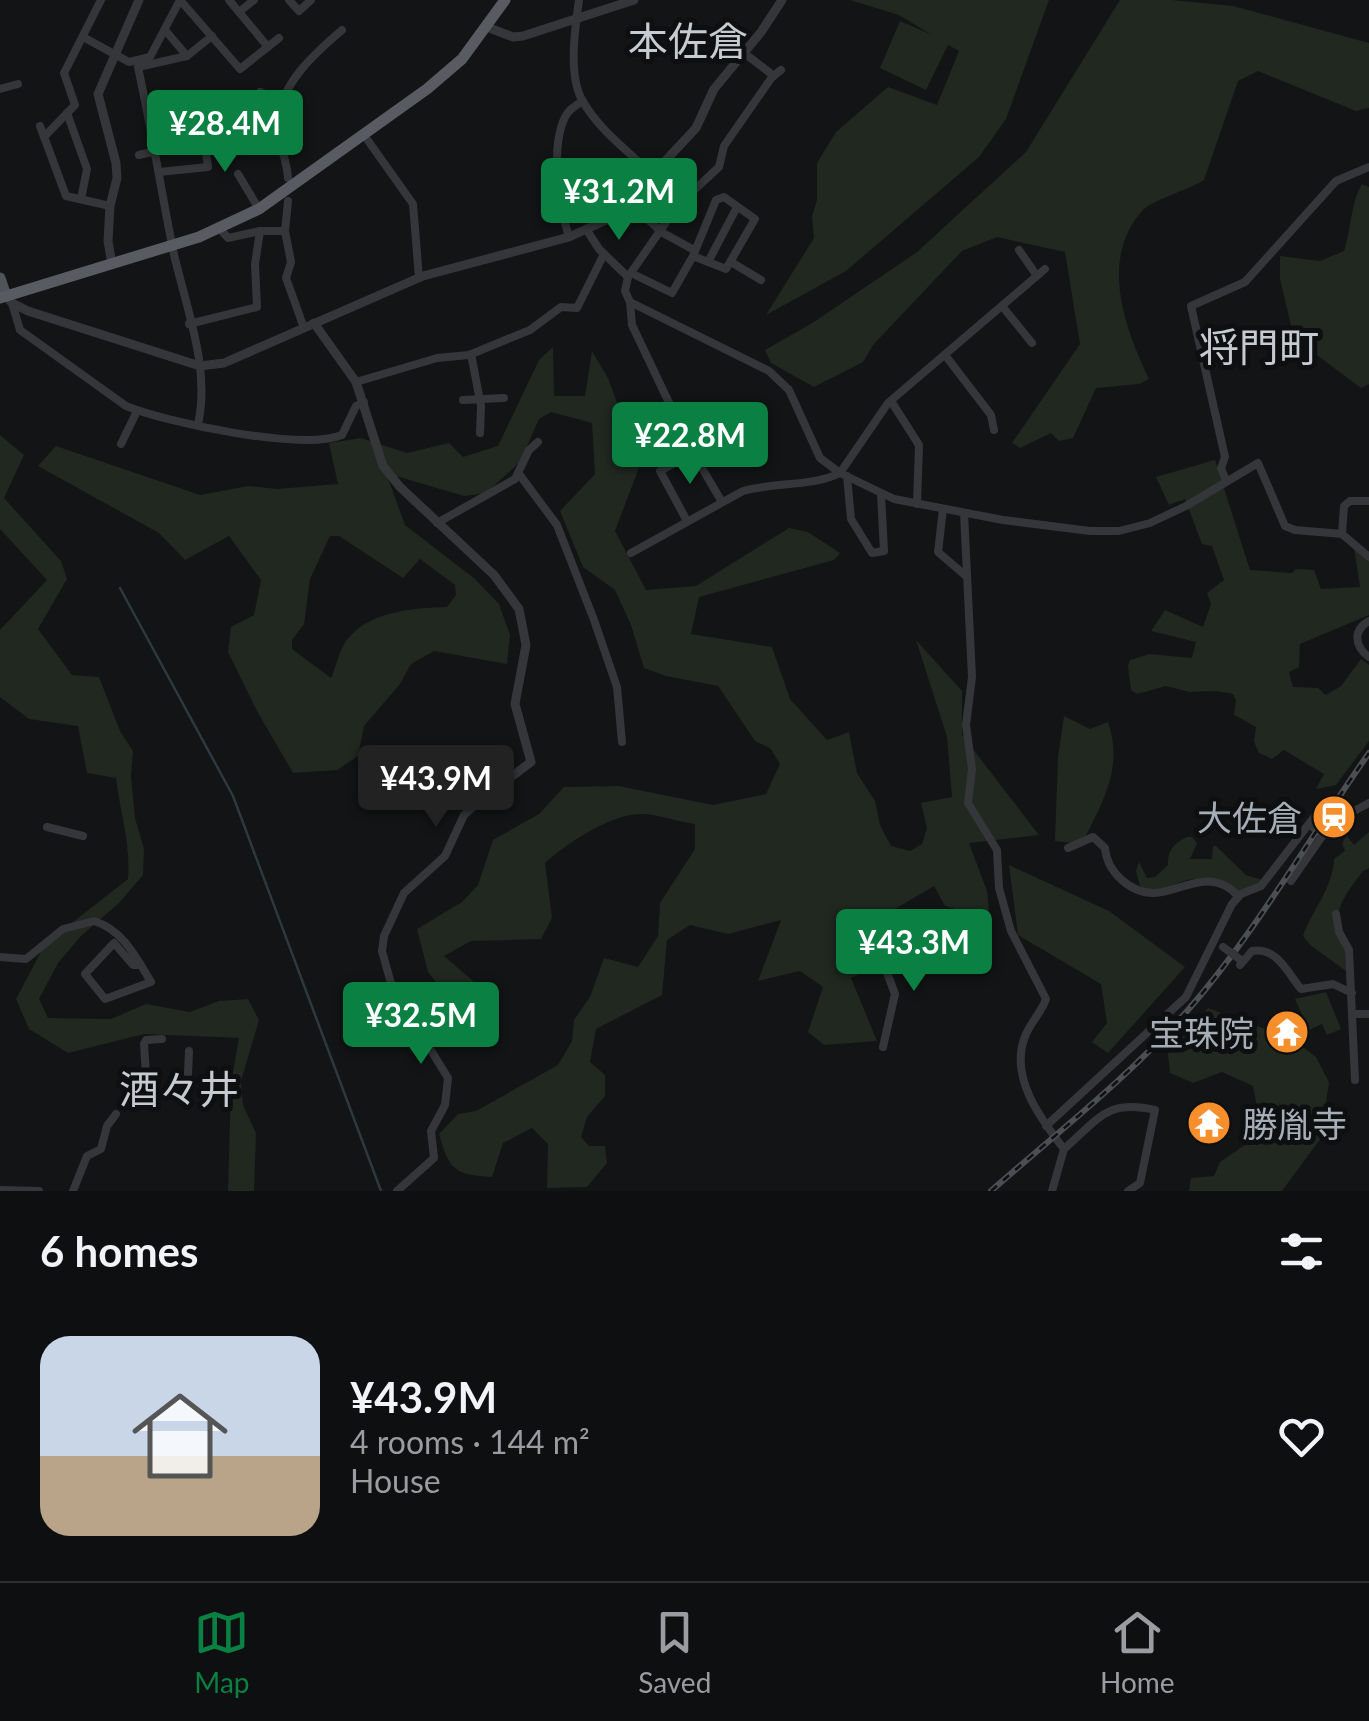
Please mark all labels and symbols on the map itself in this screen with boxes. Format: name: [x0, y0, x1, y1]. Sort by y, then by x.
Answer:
district label: 本佐倉: [628, 17, 748, 65]
pin: ¥28.4M: [144, 90, 306, 175]
pin: ¥31.2M: [538, 158, 700, 243]
district label: 将門町: [1199, 323, 1319, 371]
pin: ¥22.8M: [609, 402, 771, 487]
pin: ¥43.9M: [355, 745, 517, 830]
station icon: 大佐倉: [1311, 794, 1357, 840]
place label: 大佐倉: [1197, 796, 1302, 838]
pin: ¥43.3M: [833, 909, 995, 994]
pin: ¥32.5M: [340, 982, 502, 1067]
temple icon: 宝珠院: [1264, 1009, 1310, 1055]
place label: 宝珠院: [1149, 1011, 1254, 1053]
district label: 酒々井: [119, 1065, 239, 1113]
temple icon: 勝胤寺: [1186, 1100, 1232, 1146]
place label: 勝胤寺: [1242, 1102, 1347, 1144]

